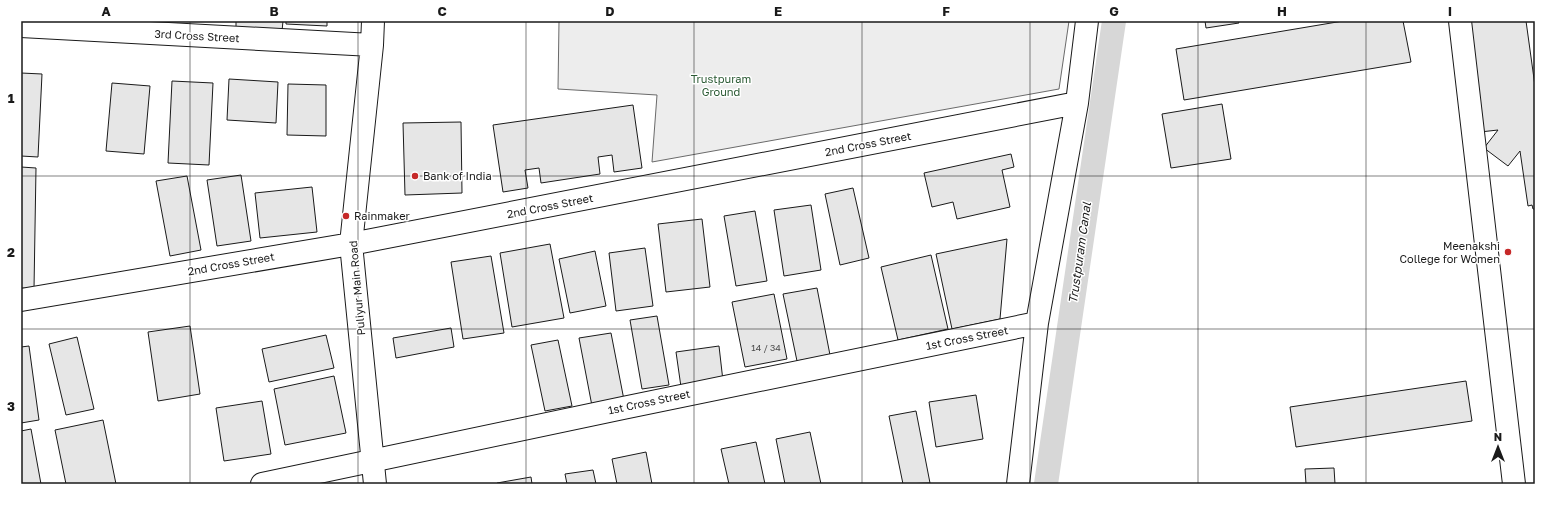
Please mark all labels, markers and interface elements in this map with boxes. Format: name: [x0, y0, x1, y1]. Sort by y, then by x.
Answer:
text: A: [101, 3, 111, 19]
text: B: [269, 3, 279, 19]
text: C: [437, 3, 447, 19]
text: D: [605, 3, 615, 19]
text: E: [774, 3, 782, 19]
text: F: [942, 3, 950, 19]
text: G: [1109, 3, 1119, 19]
text: H: [1277, 3, 1287, 19]
text: I: [1448, 3, 1452, 19]
street label: 3rd Cross Street: [154, 27, 240, 44]
park label: Trustpuram Ground: [691, 72, 751, 98]
text: 1: [8, 90, 15, 106]
street label: 2nd Cross Street: [824, 129, 912, 158]
place label: Bank of India: [423, 169, 492, 182]
marker: Bank of India: [410, 171, 420, 181]
street label: 2nd Cross Street: [506, 191, 594, 220]
water label: Trustpuram Canal: [1065, 200, 1094, 304]
place label: Rainmaker: [354, 209, 411, 222]
marker: Rainmaker: [341, 211, 351, 221]
place label: Meenakshi College for Women: [1400, 239, 1500, 265]
street label: Puliyur Main Road: [346, 240, 367, 336]
text: 2: [7, 244, 15, 260]
marker: Meenakshi College for Women: [1503, 247, 1513, 257]
street label: 2nd Cross Street: [187, 249, 275, 278]
street label: 1st Cross Street: [925, 323, 1009, 352]
house number: 14 / 34: [751, 342, 781, 353]
street label: 1st Cross Street: [607, 386, 691, 417]
text: 3: [7, 398, 15, 414]
north arrow: [1478, 427, 1518, 467]
text: N: [1494, 430, 1502, 443]

